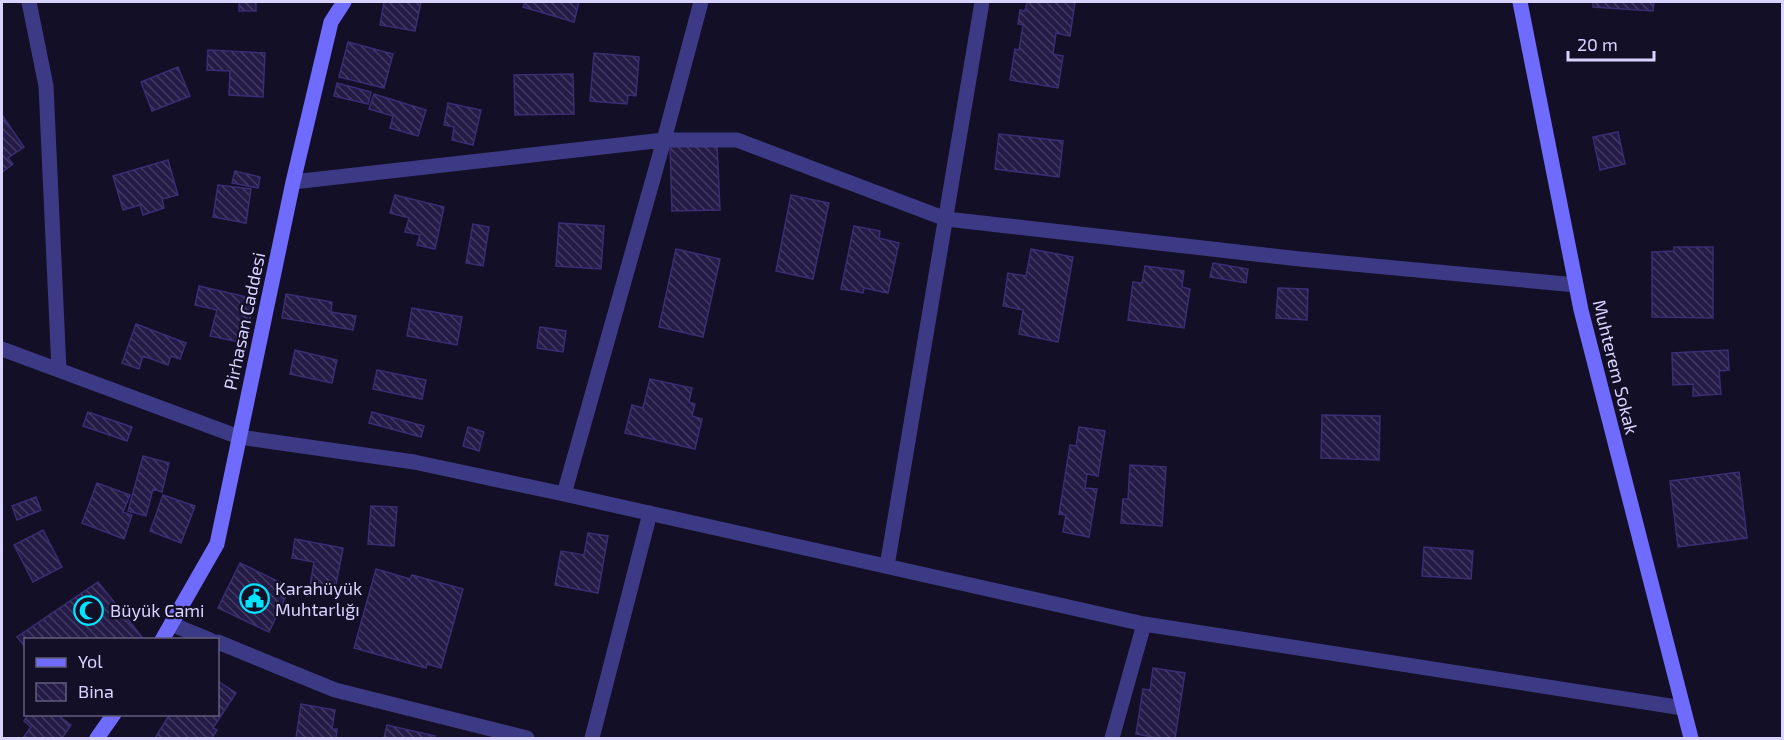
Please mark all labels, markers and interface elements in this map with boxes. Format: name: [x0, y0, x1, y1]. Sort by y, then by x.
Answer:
scale bar: [1568, 24, 1654, 62]
text: 20 m: [1577, 33, 1618, 55]
street label: Pirhasan Caddesi: [219, 250, 269, 392]
street label: Muhterem Sokak: [1589, 297, 1643, 437]
place label: Karahüyük Muhtarlığı: [275, 577, 362, 620]
public building icon: Karahüyük Muhtarlığı: [238, 582, 270, 614]
mosque icon: Büyük Cami: [73, 594, 105, 626]
place label: Büyük Cami: [110, 599, 205, 621]
legend: [24, 638, 219, 716]
text: Yol: [78, 650, 103, 672]
text: Bina: [78, 680, 114, 702]

